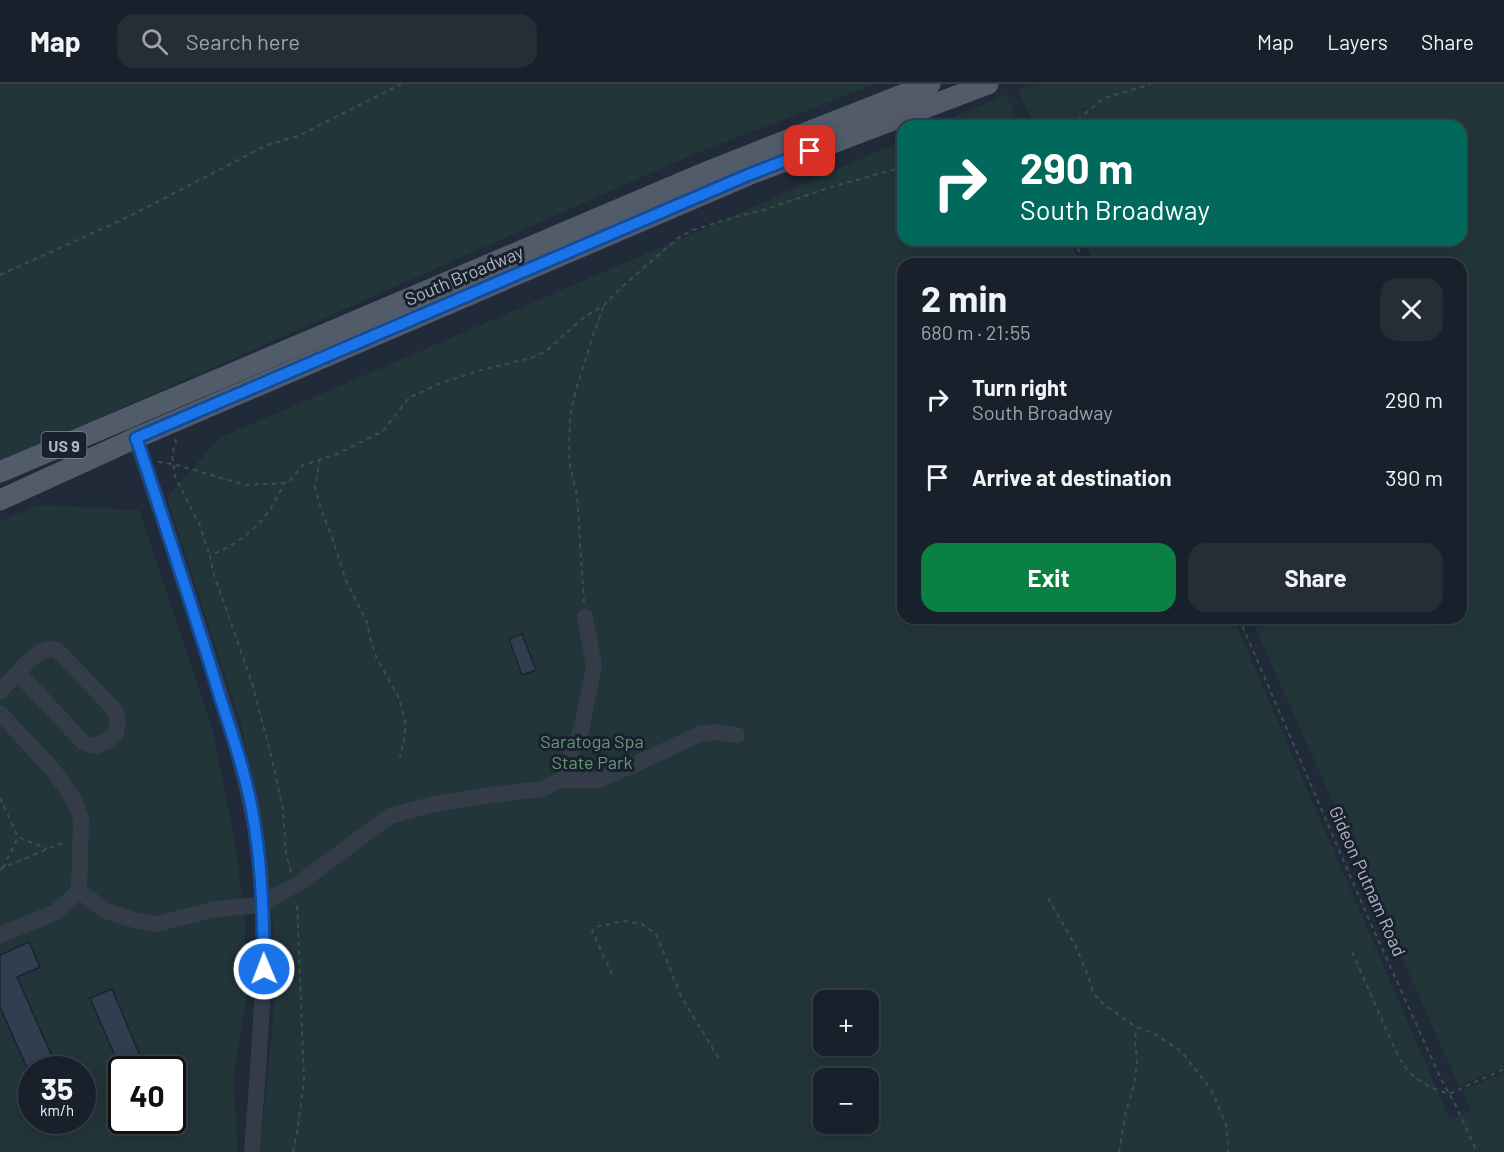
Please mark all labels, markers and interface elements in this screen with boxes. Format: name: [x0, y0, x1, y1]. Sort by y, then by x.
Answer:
search box: [117, 14, 537, 68]
text: Map: [30, 24, 81, 58]
icon: search: [138, 25, 171, 58]
text: Search here: [186, 28, 300, 54]
text: Map: [1257, 29, 1294, 54]
text: Layers: [1327, 29, 1388, 54]
text: Share: [1421, 29, 1474, 54]
pin: [784, 125, 835, 176]
icon: arrive: [793, 134, 826, 167]
text: 290 m: [1020, 142, 1133, 192]
icon: right: [921, 144, 999, 222]
text: South Broadway: [1020, 193, 1210, 225]
street label: South Broadway: [401, 240, 527, 310]
text: 2 min: [921, 276, 1007, 319]
button: close: [1380, 278, 1443, 341]
text: 680 m · 21:55: [921, 320, 1031, 344]
text: Turn right: [972, 374, 1067, 400]
icon: right: [921, 383, 954, 416]
text: 290 m: [1385, 386, 1443, 412]
text: South Broadway: [972, 400, 1113, 424]
road number: US 9: [42, 432, 86, 458]
icon: arrive: [921, 461, 954, 494]
text: Arrive at destination: [972, 464, 1171, 490]
text: 390 m: [1385, 464, 1443, 490]
button: Exit: [921, 543, 1176, 612]
button: Share: [1188, 543, 1443, 612]
park label: Saratoga Spa State Park: [540, 730, 644, 773]
street label: Gideon Putnam Road: [1325, 802, 1411, 960]
position arrow: [232, 937, 296, 1001]
map controls: [813, 990, 879, 1134]
button: +: [813, 990, 879, 1056]
speed limit sign: 40: [108, 1056, 186, 1134]
button: −: [813, 1068, 879, 1134]
text: 35: [41, 1070, 73, 1106]
text: km/h: [40, 1101, 74, 1119]

